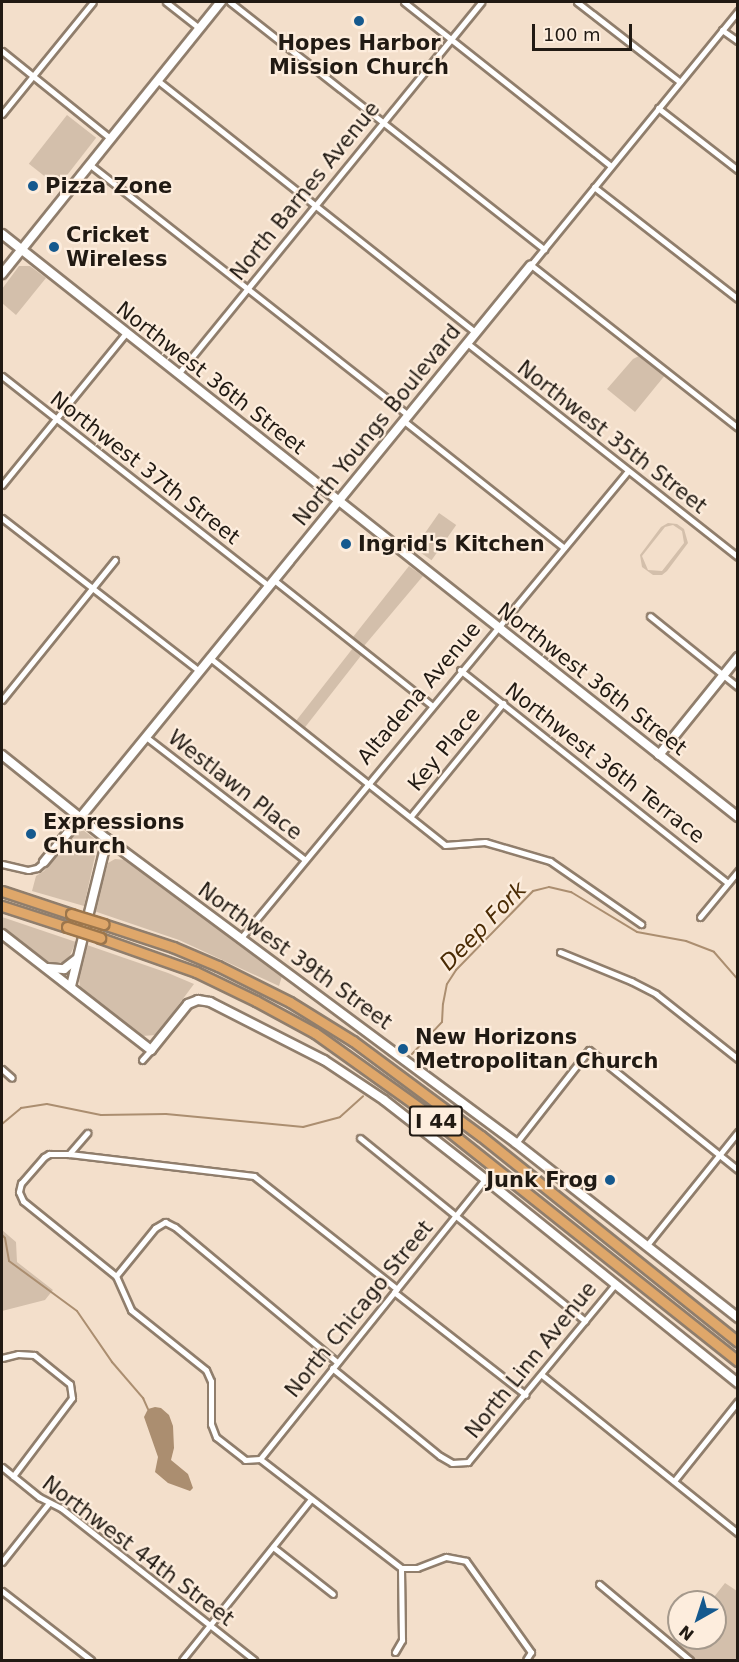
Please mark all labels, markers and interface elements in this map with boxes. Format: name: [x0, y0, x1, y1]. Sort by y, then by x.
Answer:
scale bar: [535, 12, 636, 50]
marker: Hopes Harbor Mission Church: [352, 14, 366, 28]
text: 100 m: [543, 24, 601, 45]
place label: Hopes Harbor Mission Church: [269, 30, 449, 80]
street label: North Barnes Avenue: [225, 96, 385, 286]
place label: Pizza Zone: [45, 173, 172, 199]
marker: Pizza Zone: [26, 179, 40, 193]
place label: Cricket Wireless: [66, 222, 167, 272]
marker: Cricket Wireless: [47, 240, 61, 254]
street label: Northwest 36th Street: [111, 296, 311, 460]
street label: North Youngs Boulevard: [288, 319, 466, 531]
street label: Northwest 35th Street: [512, 355, 712, 519]
street label: Northwest 37th Street: [45, 386, 245, 550]
place label: Ingrid's Kitchen: [358, 531, 545, 557]
marker: Ingrid's Kitchen: [339, 537, 353, 551]
street label: Northwest 36th Street: [492, 597, 692, 761]
street label: Altadena Avenue: [352, 617, 486, 769]
street label: Northwest 36th Terrace: [500, 677, 710, 849]
street label: Key Place: [403, 702, 485, 796]
street label: Westlawn Place: [163, 725, 307, 845]
place label: Expressions Church: [43, 809, 185, 859]
marker: Expressions Church: [24, 827, 38, 841]
water label: Deep Fork: [434, 876, 532, 976]
street label: Northwest 39th Street: [193, 877, 397, 1035]
place label: New Horizons Metropolitan Church: [415, 1024, 658, 1074]
marker: New Horizons Metropolitan Church: [396, 1042, 410, 1056]
road number: I 44: [408, 1104, 464, 1138]
place label: Junk Frog: [486, 1167, 598, 1193]
marker: Junk Frog: [603, 1173, 617, 1187]
street label: North Chicago Street: [280, 1215, 438, 1403]
street label: North Linn Avenue: [460, 1277, 602, 1443]
street label: Northwest 44th Street: [37, 1471, 239, 1631]
north arrow: [667, 1590, 727, 1650]
text: N: [675, 1621, 698, 1644]

